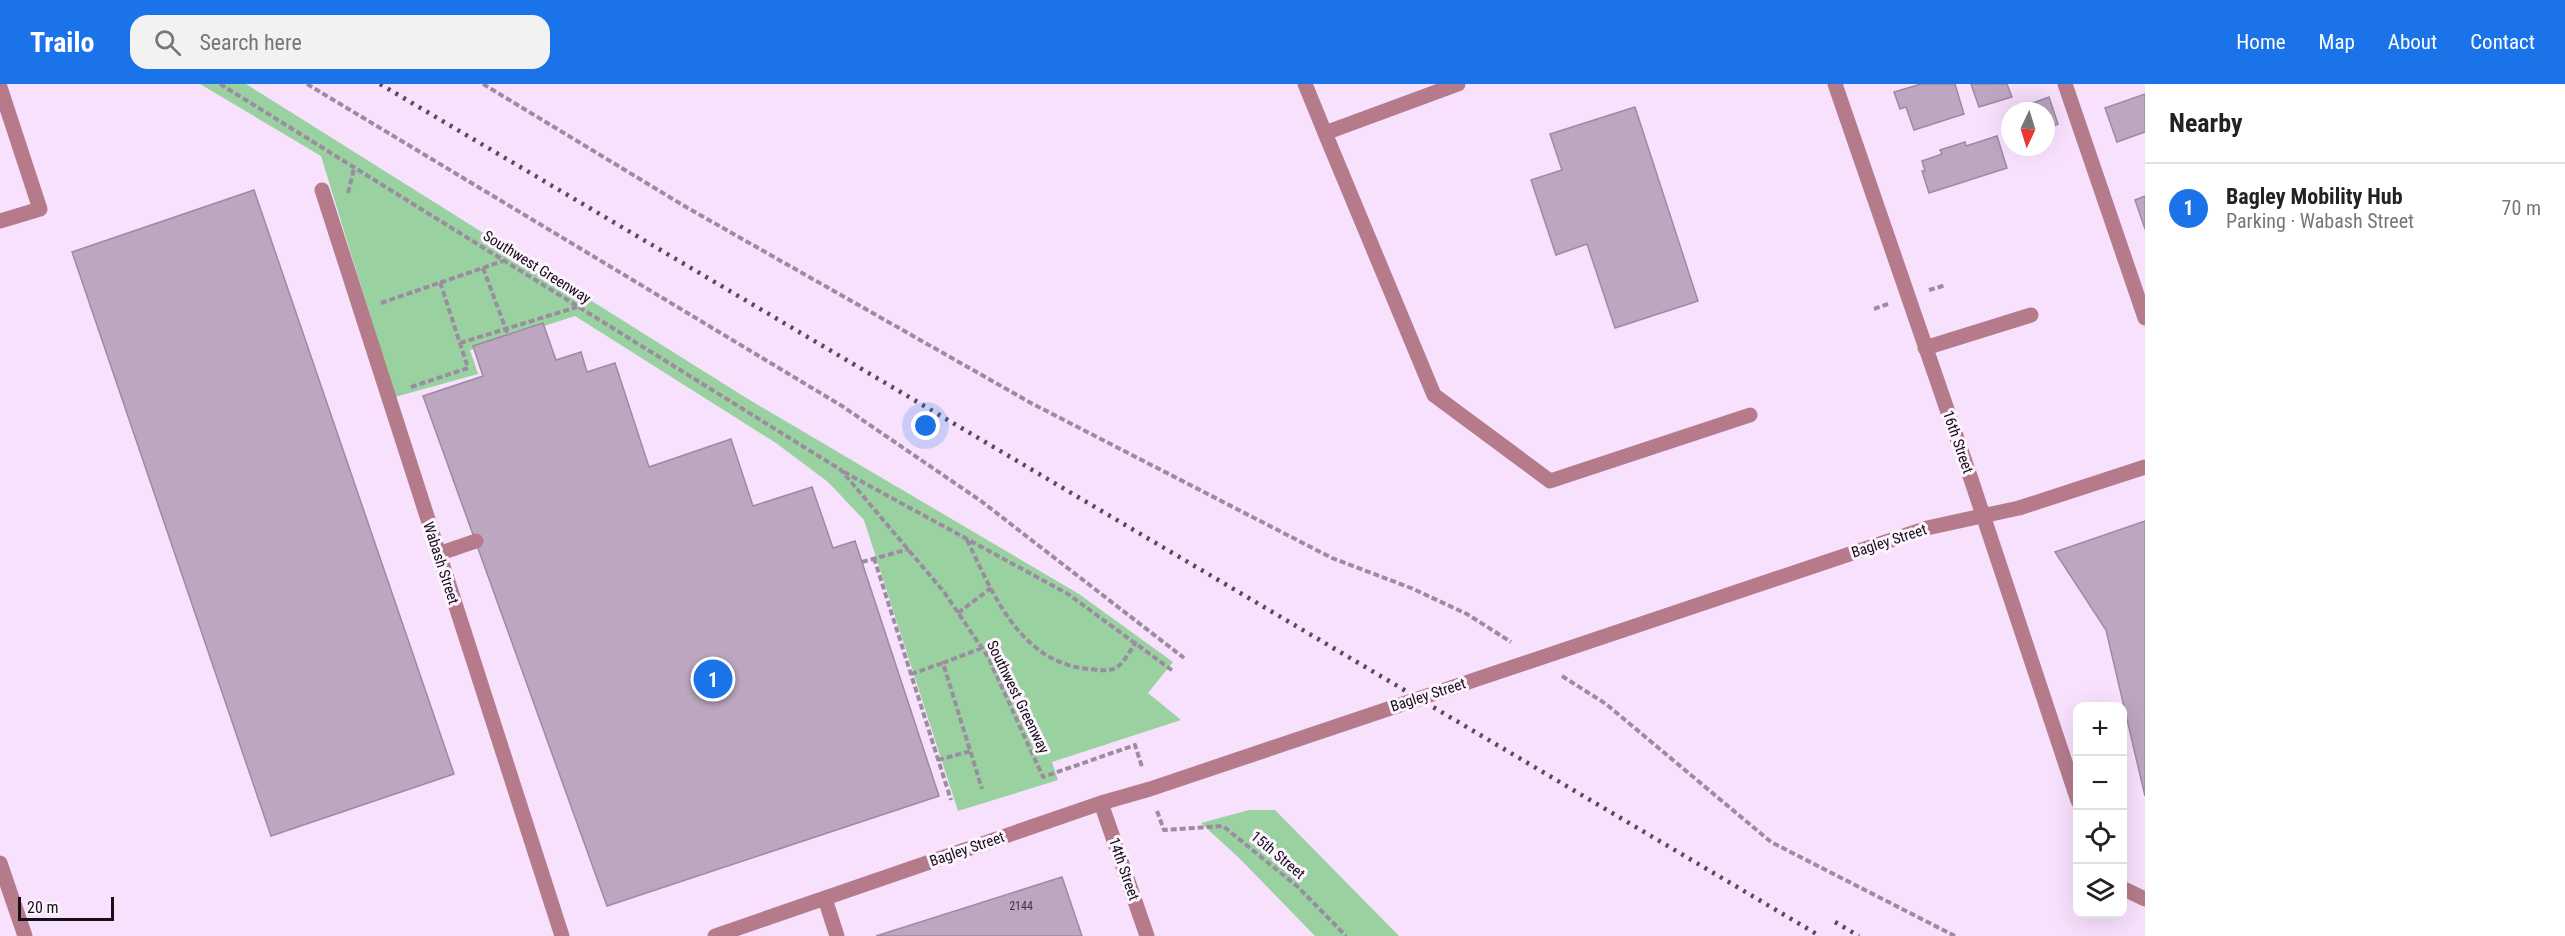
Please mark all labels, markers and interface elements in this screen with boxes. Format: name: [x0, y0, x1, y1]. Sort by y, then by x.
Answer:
search box: [130, 15, 550, 69]
text: Trailo: [30, 26, 94, 59]
icon: search: [151, 26, 184, 59]
text: Search here: [199, 30, 302, 55]
text: Home: [2236, 30, 2286, 54]
text: Map: [2319, 30, 2355, 54]
text: About: [2388, 30, 2437, 54]
text: Contact: [2470, 30, 2535, 54]
north arrow: [2001, 102, 2055, 156]
text: Nearby: [2169, 108, 2243, 138]
text: Bagley Mobility Hub: [2226, 184, 2403, 209]
text: 1: [2183, 196, 2194, 220]
text: 70 m: [2502, 196, 2541, 220]
text: Parking · Wabash Street: [2226, 209, 2414, 233]
street label: Southwest Greenway: [480, 227, 594, 307]
street label: 16th Street: [1939, 408, 1977, 476]
your location: [911, 411, 940, 440]
street label: Wabash Street: [419, 519, 463, 607]
street label: Bagley Street: [1849, 520, 1929, 562]
street label: Southwest Greenway: [983, 638, 1053, 756]
pin: 1: [694, 656, 732, 702]
street label: Bagley Street: [1388, 674, 1468, 716]
map controls: [2073, 702, 2127, 918]
button: +: [2073, 702, 2127, 756]
button: −: [2073, 756, 2127, 810]
button: locate: [2073, 810, 2127, 864]
street label: 15th Street: [1247, 827, 1309, 883]
street label: Bagley Street: [927, 828, 1007, 870]
street label: 14th Street: [1105, 835, 1143, 903]
button: layers: [2073, 864, 2127, 918]
scale bar: [18, 894, 114, 922]
text: 20 m: [27, 898, 59, 917]
house number: 2144: [1009, 899, 1033, 913]

